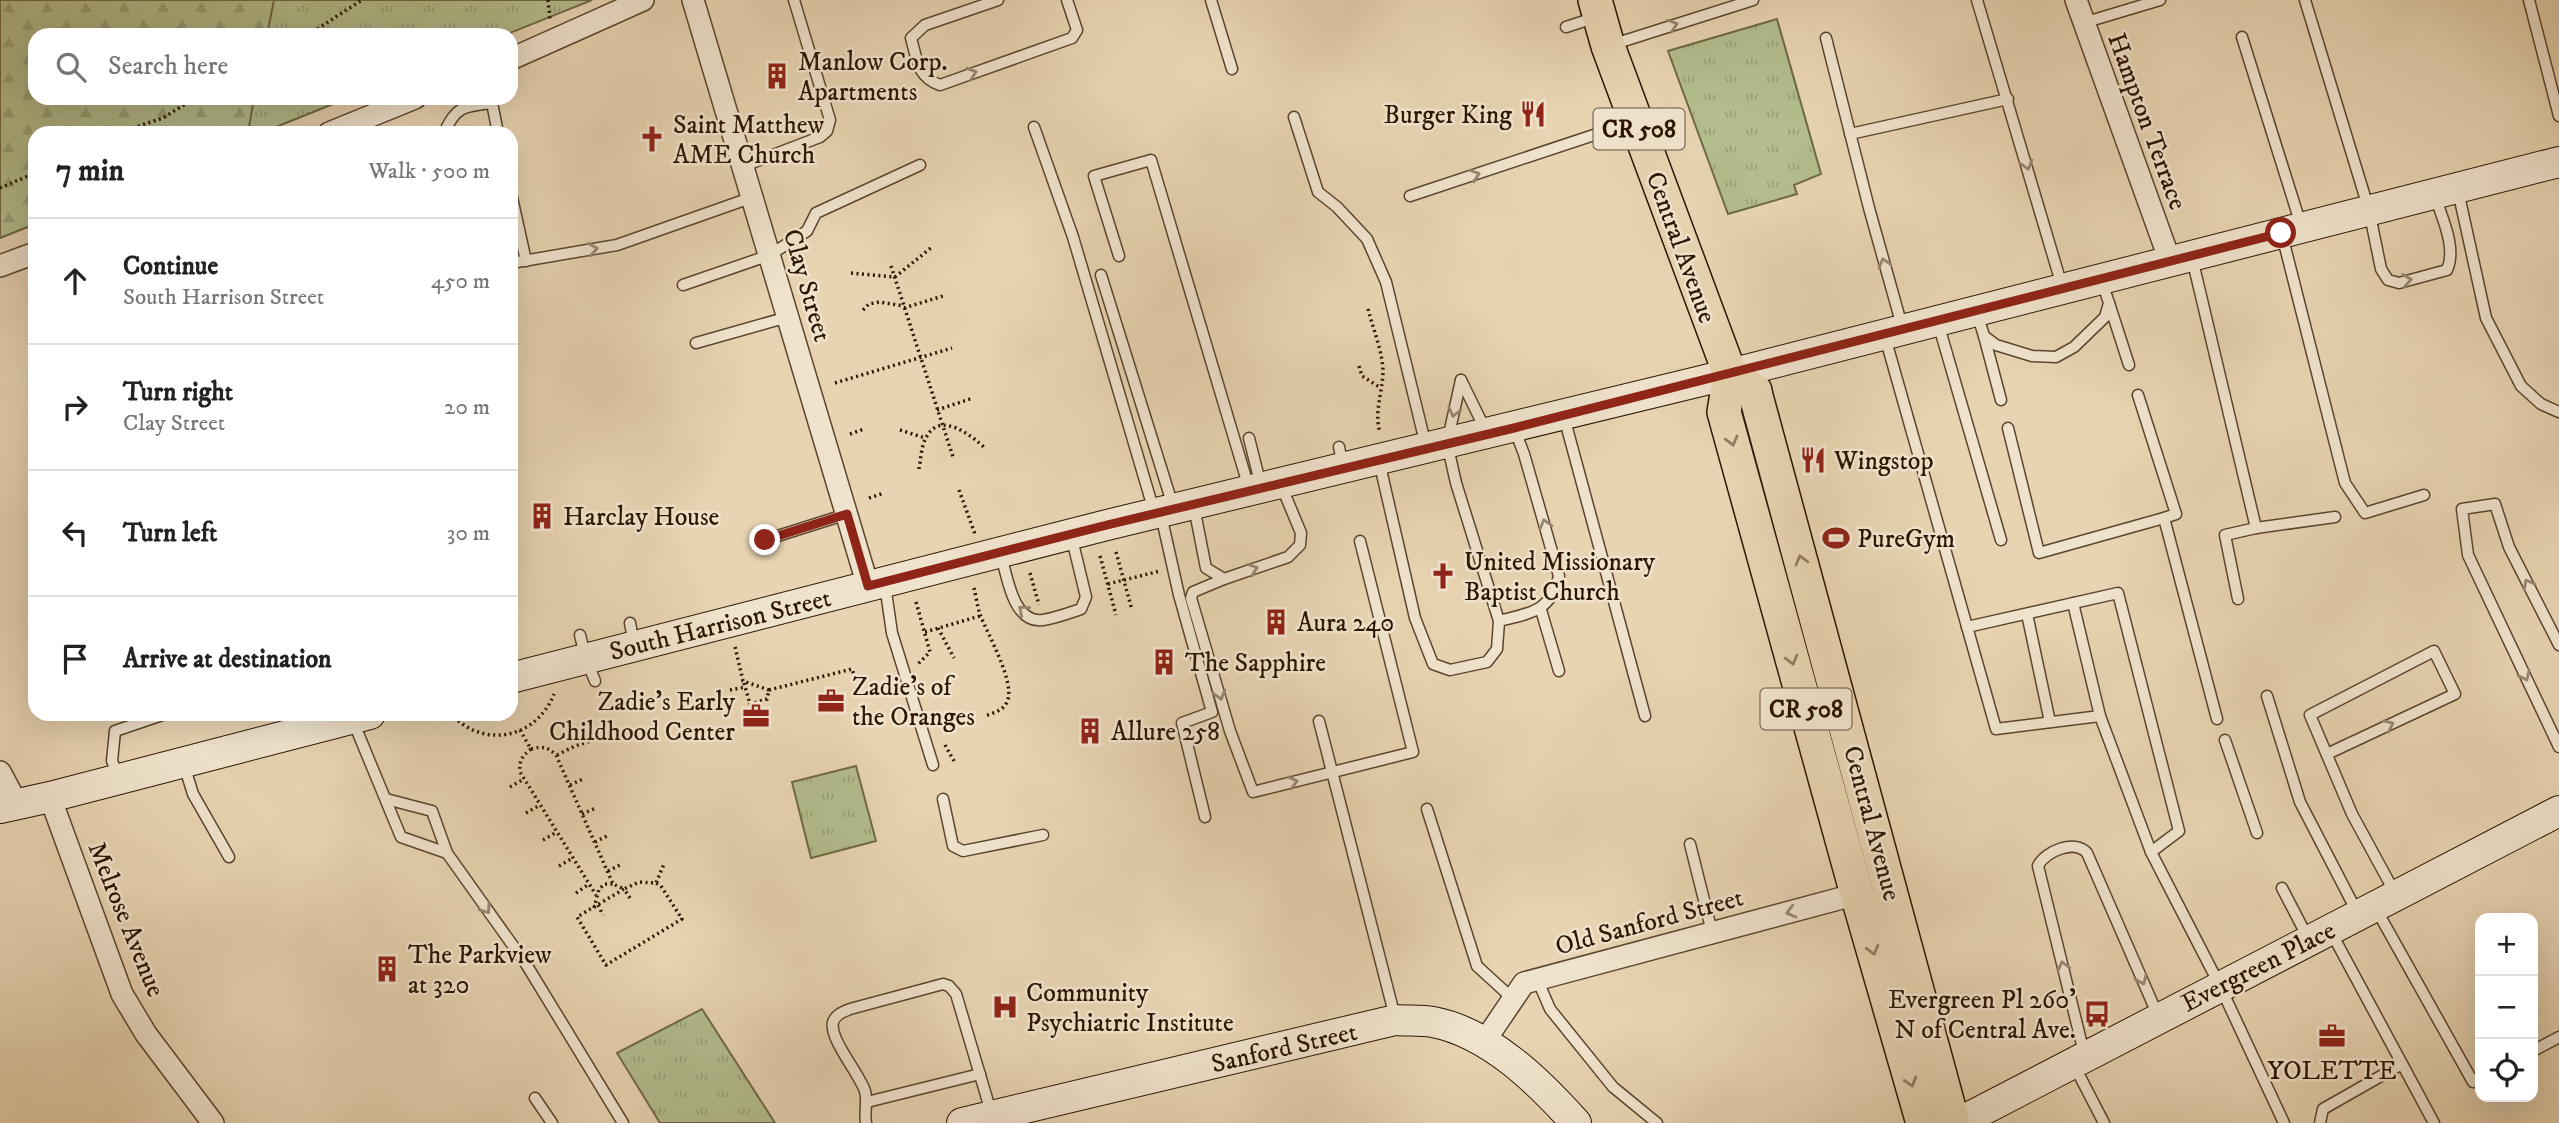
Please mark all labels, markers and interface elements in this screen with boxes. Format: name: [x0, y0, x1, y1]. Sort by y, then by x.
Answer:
one-way arrow: [1667, 19, 1679, 34]
search box: [28, 28, 518, 105]
street label: Hampton Terrace: [2099, 29, 2194, 214]
place label: Manlow Corp. Apartments: [798, 46, 948, 109]
icon: search: [52, 48, 90, 86]
text: Search here: [108, 50, 228, 83]
building icon: Manlow Corp. Apartments: [762, 61, 792, 91]
one-way arrow: [966, 68, 978, 82]
place label: Burger King: [1383, 99, 1512, 132]
restaurant icon: Burger King: [1518, 99, 1548, 129]
road number: CR 508: [1594, 108, 1684, 149]
place label: Saint Matthew AME Church: [673, 109, 825, 172]
church icon: Saint Matthew AME Church: [637, 124, 667, 154]
text: 7 min: [56, 153, 124, 190]
text: Walk · 500 m: [368, 157, 490, 186]
one-way arrow: [2018, 158, 2033, 170]
street label: Central Avenue: [1638, 167, 1723, 328]
one-way arrow: [1468, 168, 1480, 183]
route start: [2265, 217, 2296, 248]
street label: Clay Street: [775, 225, 838, 345]
one-way arrow: [587, 242, 599, 257]
text: Continue: [123, 250, 218, 283]
one-way arrow: [1878, 258, 1893, 270]
icon: ahead: [56, 262, 94, 300]
text: 450 m: [431, 267, 490, 296]
one-way arrow: [2401, 273, 2413, 288]
text: South Harrison Street: [123, 283, 324, 312]
text: Turn right: [123, 376, 233, 409]
icon: right: [56, 388, 94, 426]
text: 20 m: [444, 393, 490, 422]
one-way arrow: [1448, 406, 1463, 418]
text: Clay Street: [123, 409, 225, 438]
one-way arrow: [1724, 434, 1738, 446]
restaurant icon: Wingstop: [1798, 445, 1828, 475]
place label: Wingstop: [1833, 445, 1933, 478]
building icon: Harclay House: [527, 501, 557, 531]
place label: Harclay House: [563, 501, 719, 534]
icon: left: [56, 514, 94, 552]
text: Turn left: [123, 517, 217, 550]
one-way arrow: [1539, 518, 1553, 530]
text: 30 m: [447, 519, 490, 548]
sports icon: PureGym: [1821, 523, 1851, 553]
place label: PureGym: [1857, 523, 1955, 556]
route end: [749, 524, 780, 555]
place label: United Missionary Baptist Church: [1464, 546, 1656, 609]
one-way arrow: [1795, 555, 1810, 567]
church icon: United Missionary Baptist Church: [1428, 561, 1458, 591]
one-way arrow: [1247, 563, 1259, 577]
one-way arrow: [2522, 579, 2536, 591]
street label: South Harrison Street: [606, 582, 835, 669]
one-way arrow: [1018, 605, 1031, 618]
building icon: Aura 240: [1261, 607, 1291, 637]
place label: Aura 240: [1297, 607, 1394, 640]
icon: arrive: [56, 640, 94, 678]
text: Arrive at destination: [123, 643, 332, 676]
building icon: The Sapphire: [1149, 647, 1179, 677]
place label: The Sapphire: [1185, 647, 1326, 680]
one-way arrow: [1784, 654, 1799, 666]
one-way arrow: [2517, 669, 2531, 681]
place label: Zadie's of the Oranges: [852, 671, 975, 734]
place label: Zadie's Early Childhood Center: [549, 686, 736, 749]
office icon: Zadie's of the Oranges: [816, 686, 846, 716]
road number: CR 508: [1760, 688, 1852, 730]
one-way arrow: [1212, 689, 1226, 701]
office icon: Zadie's Early Childhood Center: [741, 701, 771, 731]
building icon: Allure 258: [1075, 716, 1105, 746]
place label: Allure 258: [1111, 716, 1220, 749]
one-way arrow: [2382, 719, 2394, 733]
street label: Central Avenue: [1835, 742, 1908, 904]
one-way arrow: [1287, 776, 1299, 790]
street label: Melrose Avenue: [80, 837, 172, 1002]
street label: Old Sanford Street: [1552, 882, 1747, 963]
one-way arrow: [478, 901, 491, 914]
one-way arrow: [1785, 904, 1797, 918]
map controls: [2475, 913, 2538, 1102]
button: +: [2475, 913, 2538, 976]
street label: Evergreen Place: [2176, 914, 2341, 1020]
place label: The Parkview at 320: [408, 939, 552, 1002]
one-way arrow: [1864, 944, 1879, 956]
building icon: The Parkview at 320: [372, 954, 402, 984]
one-way arrow: [2057, 960, 2071, 972]
one-way arrow: [2134, 973, 2148, 985]
button: −: [2475, 976, 2538, 1039]
place label: Community Psychiatric Institute: [1026, 977, 1234, 1040]
place label: Evergreen Pl 260' N of Central Ave.: [1888, 984, 2076, 1047]
hospital icon: Community Psychiatric Institute: [990, 992, 1020, 1022]
bus stop icon: Evergreen Pl 260' N of Central Ave.: [2082, 999, 2112, 1029]
street label: Sanford Street: [1208, 1016, 1360, 1081]
office icon: YOLETTE: [2317, 1021, 2347, 1051]
button: locate: [2475, 1039, 2538, 1102]
place label: YOLETTE: [2267, 1055, 2397, 1088]
one-way arrow: [1903, 1076, 1918, 1088]

